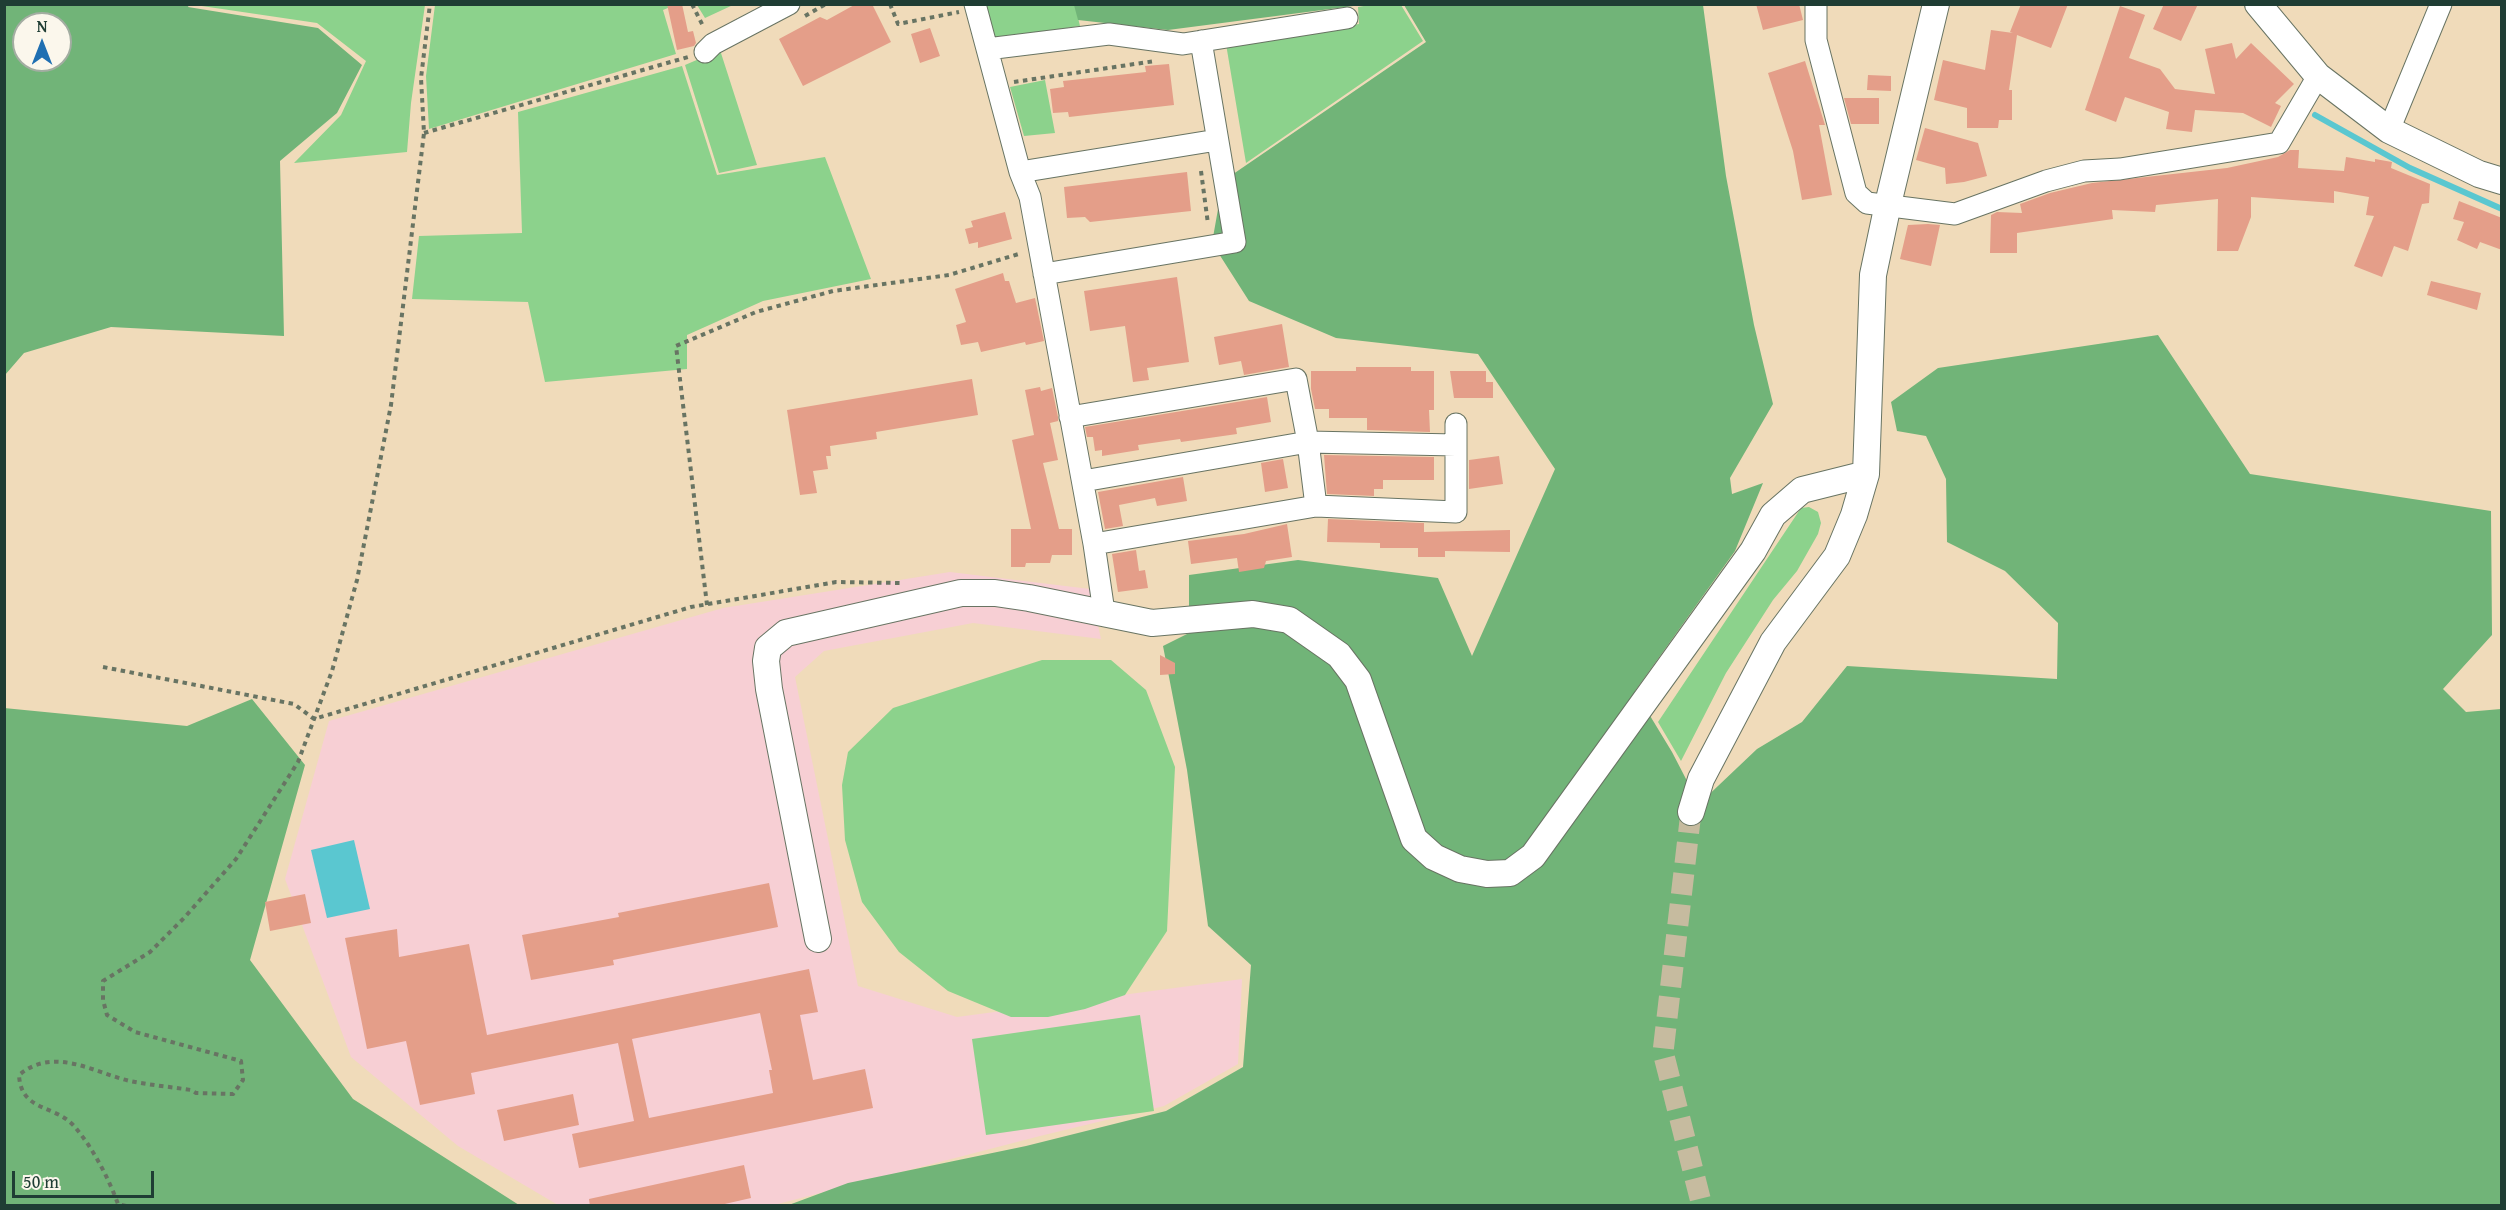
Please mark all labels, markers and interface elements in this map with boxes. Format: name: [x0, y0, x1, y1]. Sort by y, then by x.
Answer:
north arrow: [12, 12, 72, 72]
text: N: [37, 14, 47, 38]
scale bar: [15, 1159, 158, 1197]
text: 50 m: [23, 1168, 59, 1195]

